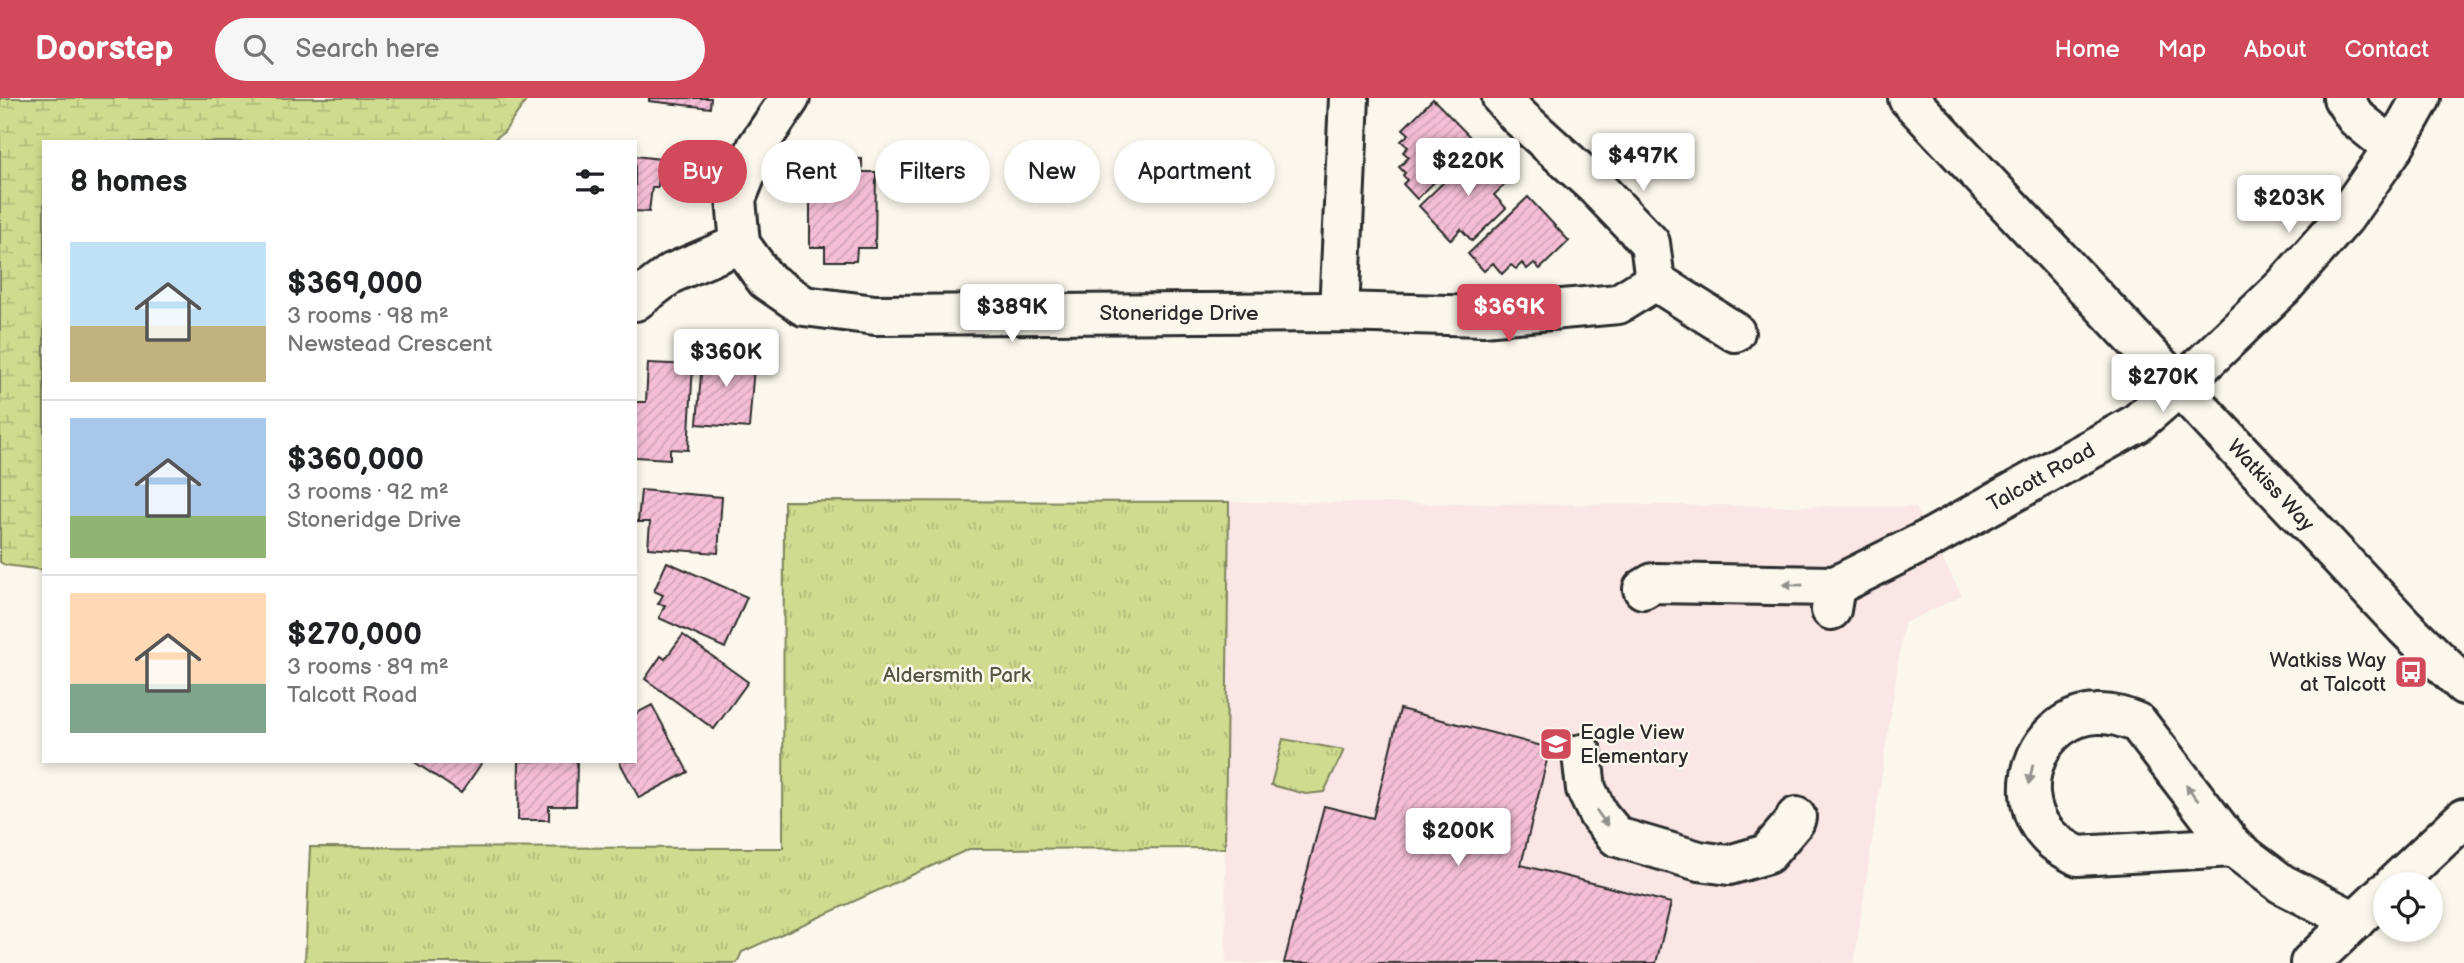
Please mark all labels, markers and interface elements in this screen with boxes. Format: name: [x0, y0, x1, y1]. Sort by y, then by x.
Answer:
search box: [215, 18, 705, 81]
text: Doorstep: [35, 29, 173, 69]
icon: search: [239, 30, 277, 68]
text: Search here: [295, 34, 439, 65]
text: Home: [2055, 35, 2120, 64]
text: Map: [2158, 35, 2206, 64]
text: About: [2244, 35, 2306, 64]
text: Contact: [2344, 35, 2429, 64]
pin: $497K: [1594, 134, 1692, 193]
pin: $220K: [1419, 139, 1517, 198]
chip: Buy: [658, 140, 747, 203]
chip: Rent: [761, 140, 861, 203]
chip: Filters: [875, 140, 990, 203]
chip: New: [1004, 140, 1100, 203]
chip: Apartment: [1114, 140, 1275, 203]
text: $497K: [1608, 142, 1678, 170]
text: $220K: [1432, 147, 1504, 175]
icon: filters: [571, 163, 609, 201]
text: 8 homes: [70, 164, 187, 200]
pin: $203K: [2240, 176, 2338, 235]
text: $203K: [2253, 184, 2325, 212]
text: $369,000: [287, 266, 423, 302]
icon: home: [126, 270, 210, 354]
pin: $389K: [963, 285, 1061, 344]
pin: $369K: [1460, 285, 1558, 344]
text: $389K: [976, 293, 1048, 321]
text: $369K: [1473, 293, 1545, 321]
street label: Stoneridge Drive: [1100, 301, 1258, 326]
text: 3 rooms · 98 m²: [287, 302, 449, 330]
text: Newstead Crescent: [287, 330, 492, 358]
pin: $360K: [677, 330, 775, 389]
text: $360K: [690, 338, 762, 366]
pin: $270K: [2114, 354, 2212, 414]
text: $270K: [2127, 363, 2199, 391]
street label: Watkiss Way: [2222, 434, 2320, 537]
street label: Talcott Road: [1983, 438, 2099, 517]
text: $360,000: [287, 442, 424, 478]
icon: home: [126, 446, 210, 530]
text: 3 rooms · 92 m²: [287, 478, 449, 506]
text: Stoneridge Drive: [287, 506, 461, 534]
one-way arrow: [1782, 579, 1804, 591]
text: $270,000: [287, 617, 422, 653]
icon: home: [126, 621, 210, 705]
place label: Watkiss Way at Talcott: [2270, 648, 2387, 697]
text: 3 rooms · 89 m²: [287, 653, 449, 681]
bus stop icon: Watkiss Way at Talcott: [2392, 653, 2430, 691]
park label: Aldersmith Park: [883, 663, 1032, 688]
text: Talcott Road: [287, 681, 417, 709]
place label: Eagle View Elementary: [1580, 720, 1689, 769]
school or university icon: Eagle View Elementary: [1537, 725, 1575, 763]
one-way arrow: [2026, 763, 2037, 785]
one-way arrow: [2184, 784, 2199, 802]
pin: $200K: [1409, 808, 1507, 868]
one-way arrow: [1595, 808, 1609, 827]
text: $200K: [1422, 817, 1494, 845]
map controls: [2373, 872, 2443, 942]
button: locate: [2373, 872, 2443, 942]

